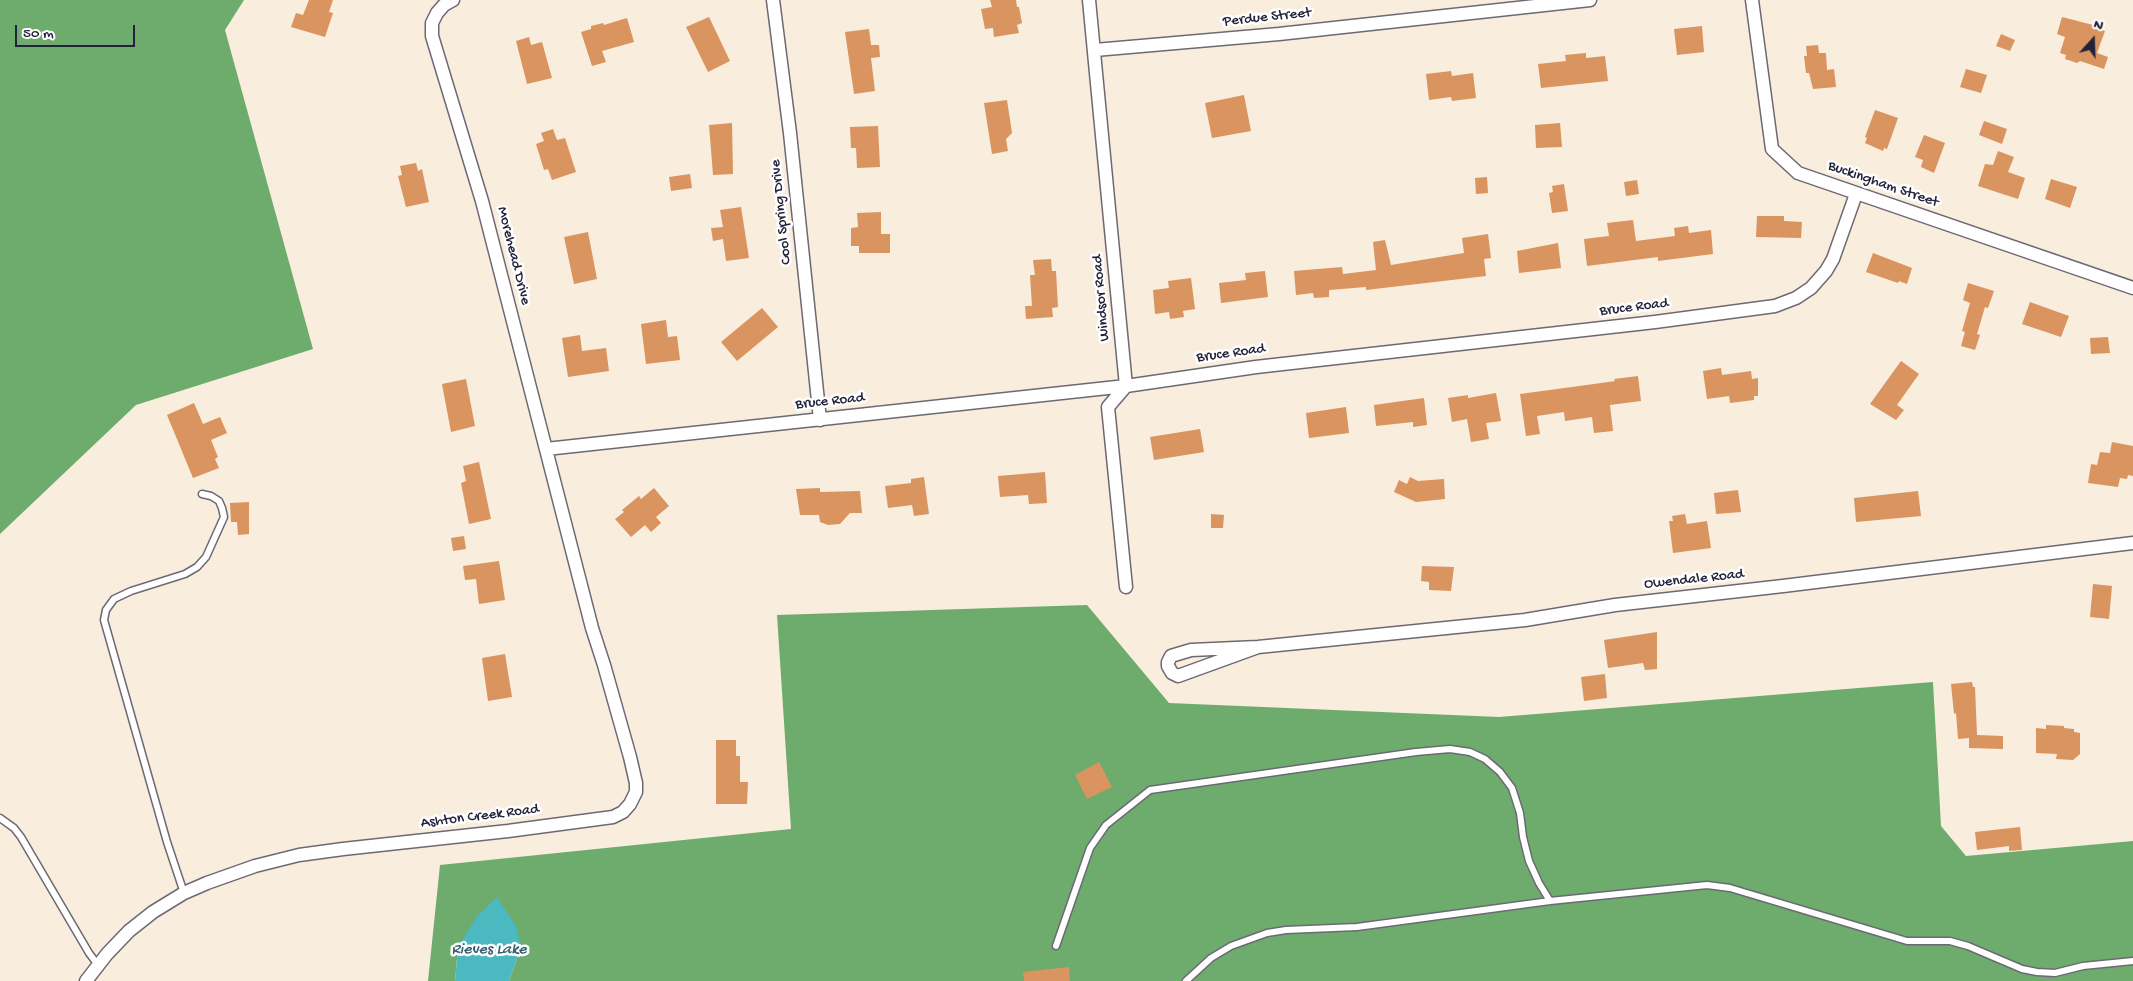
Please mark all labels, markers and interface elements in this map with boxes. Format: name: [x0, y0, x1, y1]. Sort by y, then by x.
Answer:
street label: Perdue Street: [1222, 4, 1312, 32]
scale bar: [18, 15, 138, 47]
north arrow: [2068, 15, 2118, 65]
text: N: [2091, 16, 2105, 35]
text: 50 m: [23, 25, 54, 43]
street label: Buckingham Street: [1825, 158, 1941, 212]
street label: Cool Spring Drive: [768, 159, 796, 265]
street label: Morehead Drive: [492, 205, 534, 307]
street label: Windsor Road: [1089, 254, 1115, 342]
street label: Bruce Road: [1599, 295, 1669, 321]
street label: Bruce Road: [1195, 340, 1267, 368]
street label: Bruce Road: [795, 389, 865, 415]
street label: Owendale Road: [1643, 566, 1745, 594]
street label: Ashton Creek Road: [420, 801, 540, 833]
water label: Rieves Lake: [451, 941, 527, 961]

